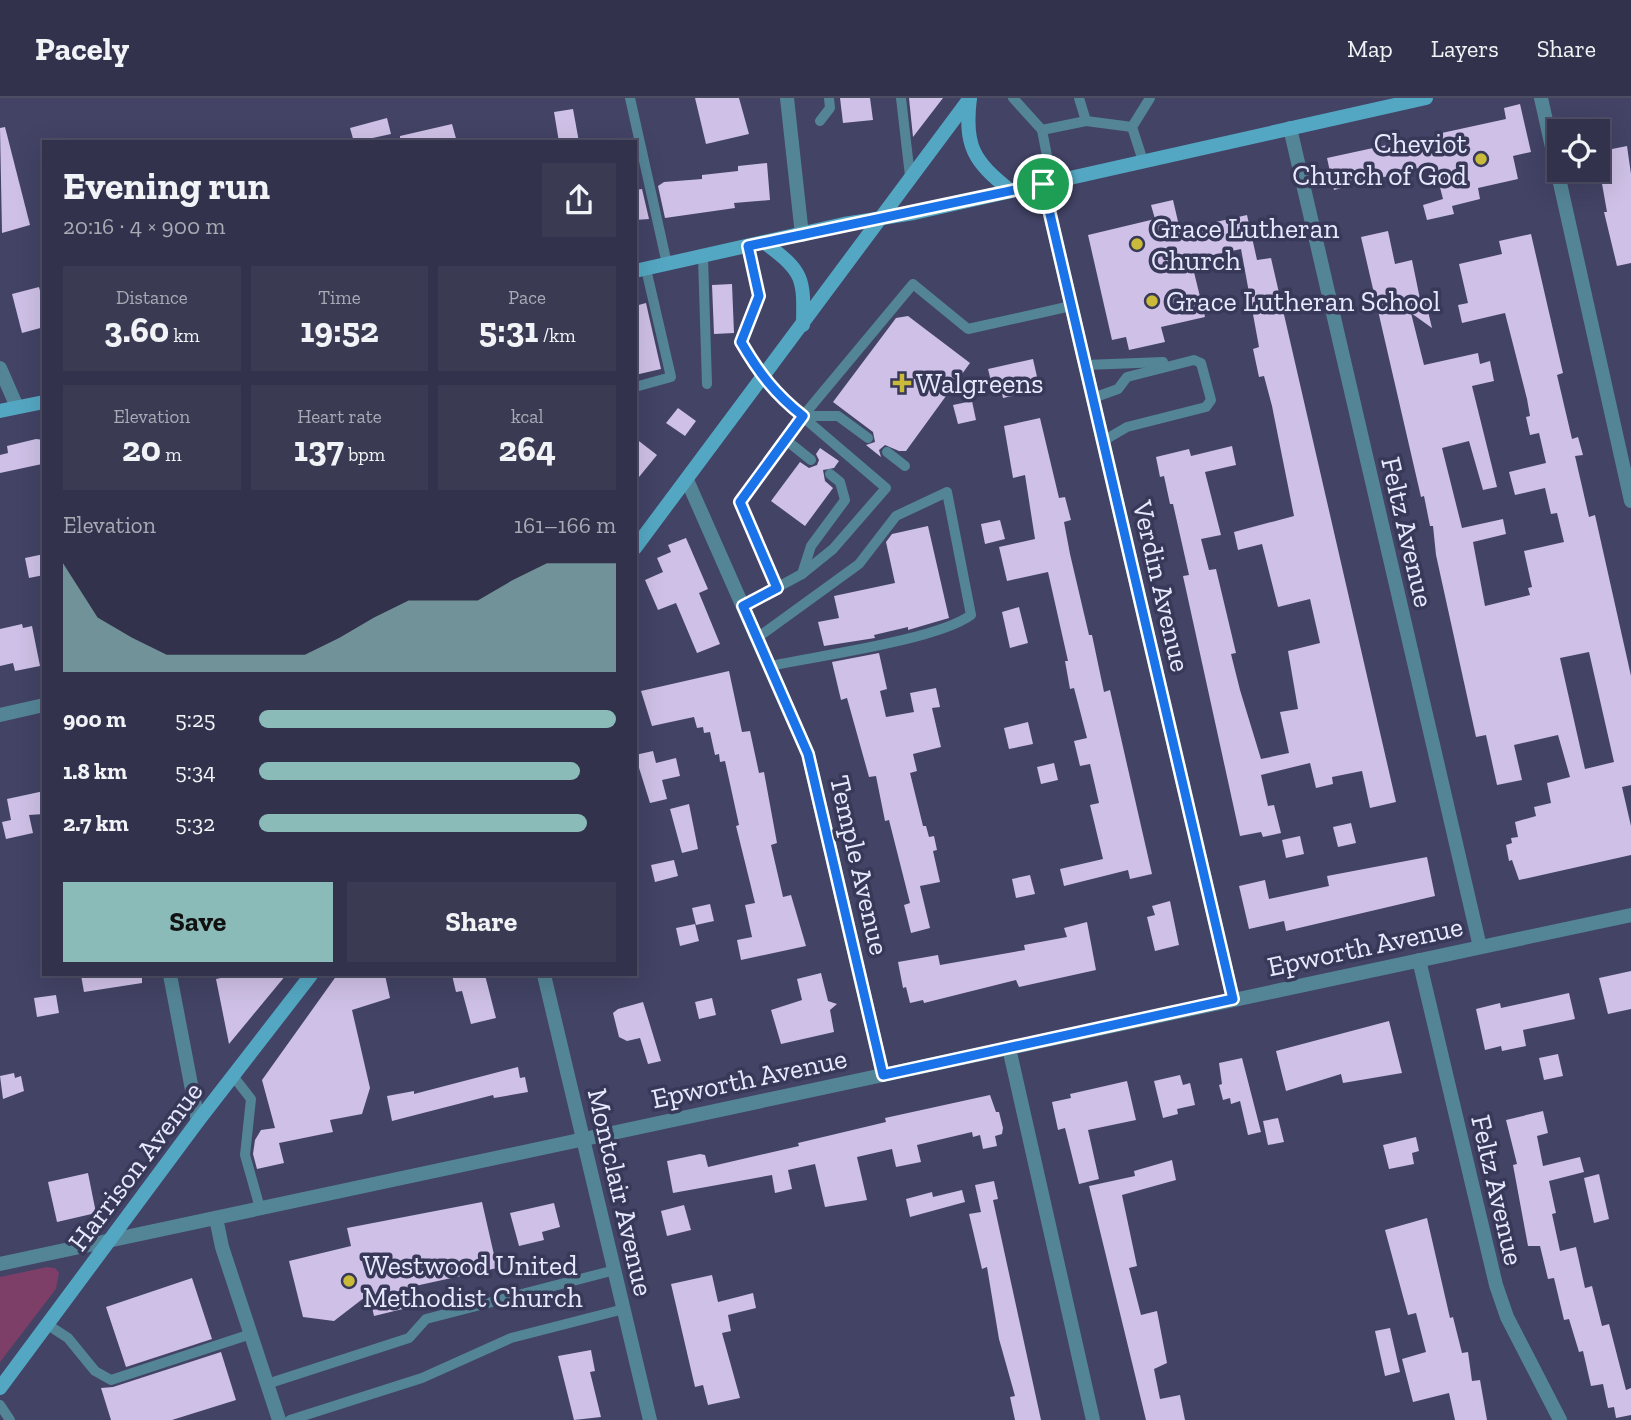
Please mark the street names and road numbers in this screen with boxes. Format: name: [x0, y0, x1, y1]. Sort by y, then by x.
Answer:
street label: Feltz Avenue: [1374, 454, 1441, 611]
street label: Verdin Avenue: [1126, 496, 1197, 675]
street label: Temple Avenue: [823, 772, 896, 958]
street label: Epworth Avenue: [1264, 910, 1466, 983]
street label: Epworth Avenue: [648, 1042, 850, 1115]
street label: Harrison Avenue: [61, 1075, 210, 1257]
street label: Montclair Avenue: [581, 1085, 660, 1299]
street label: Feltz Avenue: [1464, 1112, 1531, 1269]

